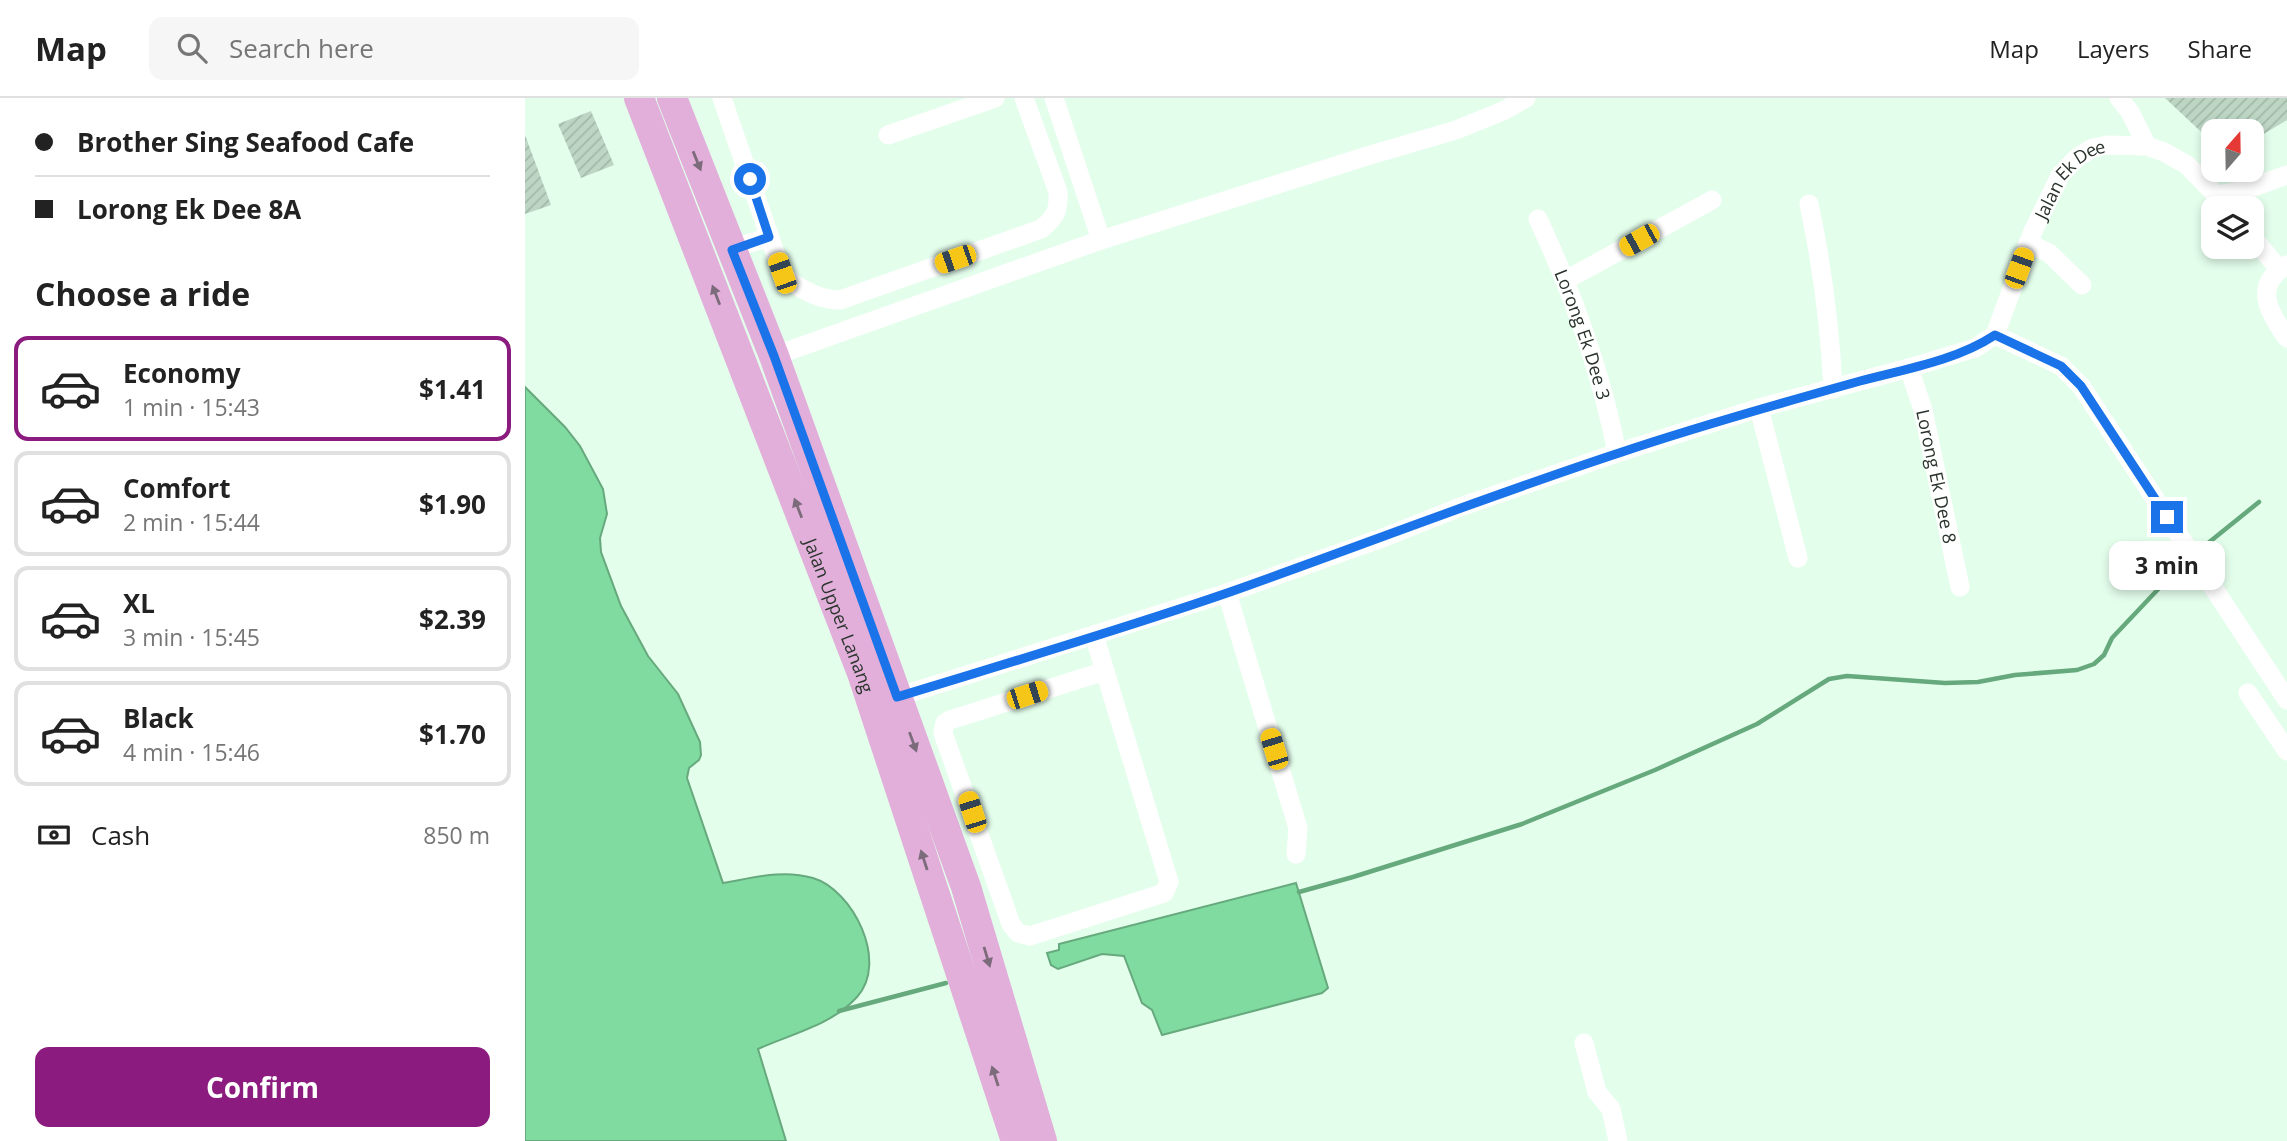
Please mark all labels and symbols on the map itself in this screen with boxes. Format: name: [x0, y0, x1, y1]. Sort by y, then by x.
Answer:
north arrow: [2201, 119, 2265, 182]
street label: Jalan Ek Dee: [2028, 134, 2107, 225]
one-way arrow: [692, 151, 703, 172]
route start: [734, 163, 766, 195]
car: [1616, 221, 1663, 259]
car: [932, 242, 979, 276]
car: [2002, 245, 2037, 291]
car: [766, 250, 799, 296]
street label: Lorong Ek Dee 3: [1549, 265, 1616, 402]
one-way arrow: [710, 285, 721, 306]
street label: Lorong Ek Dee 8: [1911, 407, 1963, 545]
one-way arrow: [793, 497, 804, 518]
route end: [2151, 501, 2183, 533]
street label: Jalan Upper Lanang: [798, 533, 880, 696]
callout: 3 min: [2109, 542, 2225, 590]
car: [1004, 679, 1051, 711]
car: [1258, 726, 1291, 772]
one-way arrow: [908, 732, 919, 753]
car: [956, 789, 989, 835]
one-way arrow: [918, 849, 929, 870]
one-way arrow: [982, 947, 992, 968]
one-way arrow: [990, 1065, 1000, 1086]

